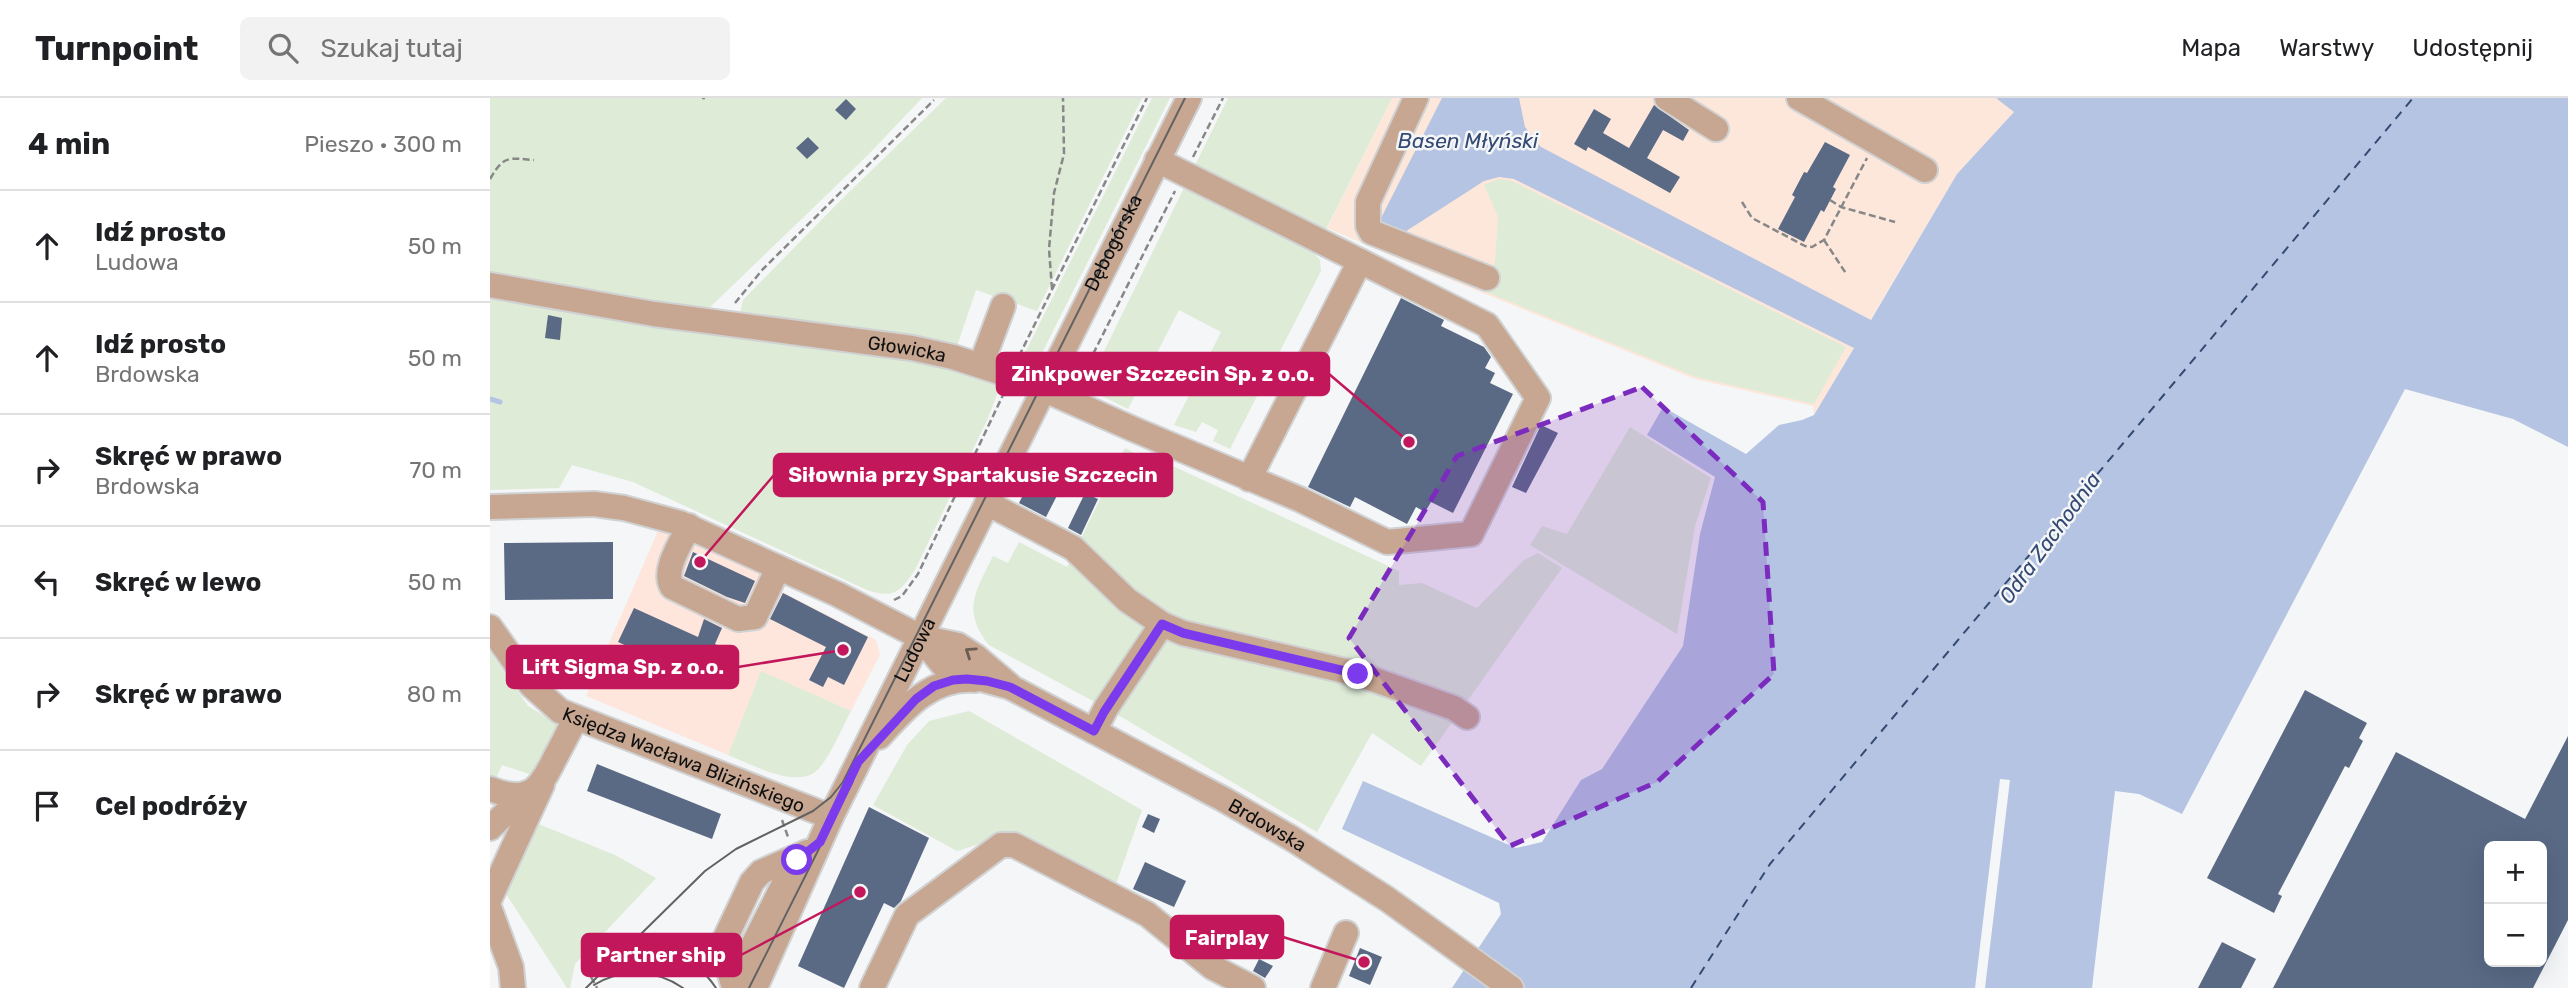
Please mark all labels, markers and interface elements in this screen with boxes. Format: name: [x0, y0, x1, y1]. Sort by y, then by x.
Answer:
search box: [240, 17, 730, 80]
text: Turnpoint: [35, 29, 198, 68]
icon: search: [264, 29, 302, 67]
text: Szukaj tutaj: [320, 33, 463, 64]
text: Mapa: [2181, 34, 2241, 62]
text: Warstwy: [2279, 34, 2374, 62]
text: Udostępnij: [2412, 34, 2533, 62]
text: 4 min: [28, 126, 110, 162]
water label: Basen Młyński: [1398, 128, 1539, 153]
text: Pieszo · 300 m: [304, 130, 462, 158]
street label: Dębogórska: [1079, 190, 1147, 295]
text: Idź prosto: [95, 217, 226, 248]
icon: ahead: [28, 227, 66, 265]
text: 50 m: [408, 232, 462, 260]
text: Ludowa: [95, 248, 179, 276]
text: Idź prosto: [95, 329, 226, 360]
street label: Głowicka: [866, 331, 948, 367]
icon: ahead: [28, 339, 66, 377]
text: 50 m: [408, 344, 462, 372]
callout: Zinkpower Szczecin Sp. z o.o.: [997, 353, 1329, 395]
text: Brdowska: [95, 360, 200, 388]
text: Zinkpower Szczecin Sp. z o.o.: [1011, 361, 1315, 386]
text: Skręć w prawo: [95, 441, 282, 472]
icon: right: [28, 451, 66, 489]
callout: Siłownia przy Spartakusie Szczecin: [774, 454, 1172, 496]
text: 70 m: [410, 456, 462, 484]
text: Siłownia przy Spartakusie Szczecin: [788, 462, 1158, 487]
water label: Odra Zachodnia: [1994, 467, 2106, 608]
text: Brdowska: [95, 472, 200, 500]
icon: left: [28, 563, 66, 601]
text: Skręć w lewo: [95, 567, 261, 598]
text: 50 m: [408, 568, 462, 596]
street label: Ludowa: [889, 614, 940, 686]
callout: Lift Sigma Sp. z o.o.: [507, 646, 738, 688]
one-way arrow: [965, 648, 978, 660]
text: Lift Sigma Sp. z o.o.: [522, 654, 724, 679]
route end: [1342, 658, 1373, 689]
icon: right: [28, 675, 66, 713]
text: Skręć w prawo: [95, 679, 282, 710]
text: 80 m: [407, 680, 462, 708]
street label: Księdza Wacława Blizińskiego: [559, 702, 808, 818]
icon: arrive: [28, 787, 66, 825]
text: Cel podróży: [95, 791, 248, 822]
street label: Brdowska: [1224, 794, 1311, 857]
map controls: [2484, 841, 2547, 967]
button: +: [2484, 841, 2547, 904]
route start: [781, 844, 812, 875]
button: −: [2484, 904, 2547, 967]
callout: Fairplay: [1171, 916, 1283, 958]
text: Fairplay: [1185, 925, 1270, 950]
callout: Partner ship: [582, 934, 741, 976]
text: Partner ship: [596, 942, 726, 967]

